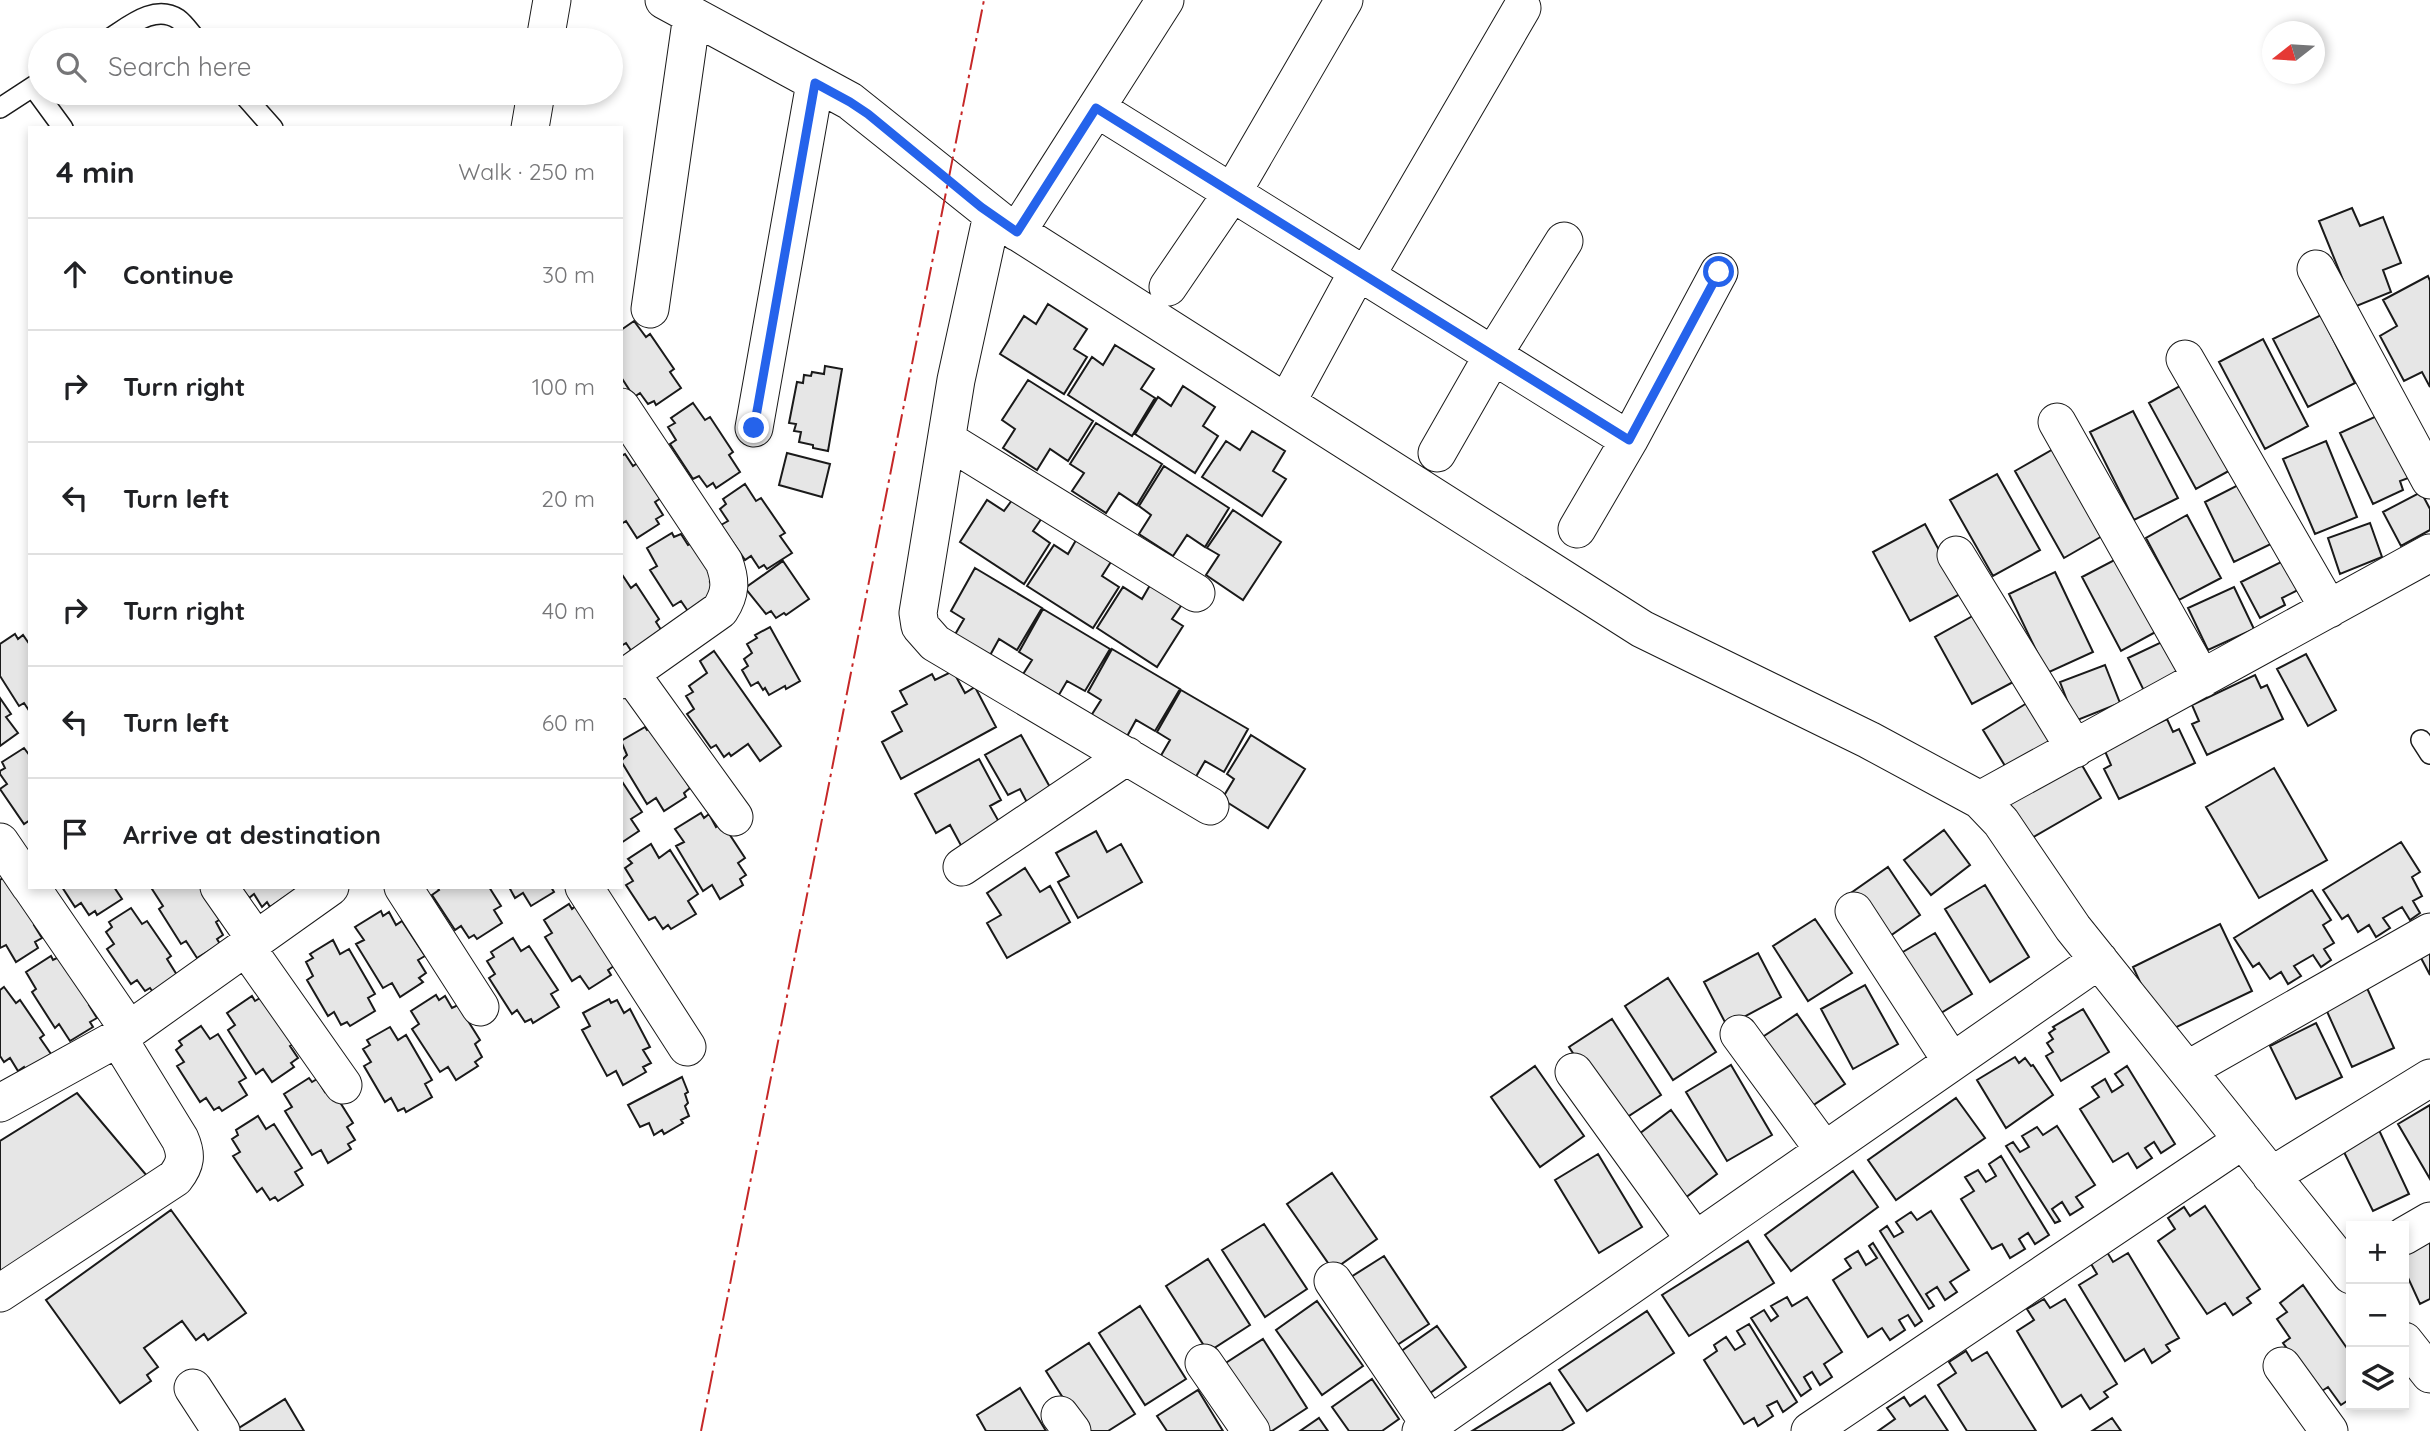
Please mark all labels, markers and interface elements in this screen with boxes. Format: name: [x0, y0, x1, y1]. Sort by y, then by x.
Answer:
north arrow: [2262, 21, 2325, 84]
search box: [28, 28, 623, 105]
icon: search: [52, 48, 90, 86]
text: Search here: [108, 50, 252, 83]
text: 4 min: [56, 153, 135, 191]
text: Walk · 250 m: [458, 157, 595, 186]
icon: ahead: [56, 255, 94, 293]
route start: [1703, 256, 1734, 287]
text: Continue: [123, 258, 234, 291]
text: 30 m: [542, 260, 595, 289]
icon: right: [56, 367, 94, 405]
text: Turn right: [123, 370, 245, 403]
text: 100 m: [532, 372, 595, 401]
route end: [738, 412, 769, 443]
icon: left: [56, 479, 94, 517]
text: Turn left: [123, 482, 230, 515]
text: 20 m: [541, 484, 595, 513]
icon: right: [56, 591, 94, 629]
text: Turn right: [123, 594, 245, 627]
text: 40 m: [542, 596, 595, 625]
icon: left: [56, 703, 94, 741]
text: Turn left: [123, 706, 230, 739]
text: 60 m: [542, 708, 595, 737]
icon: arrive: [56, 815, 94, 853]
text: Arrive at destination: [123, 818, 381, 851]
map controls: [2346, 1221, 2409, 1410]
button: +: [2346, 1221, 2409, 1284]
button: −: [2346, 1284, 2409, 1347]
button: layers: [2346, 1347, 2409, 1410]

